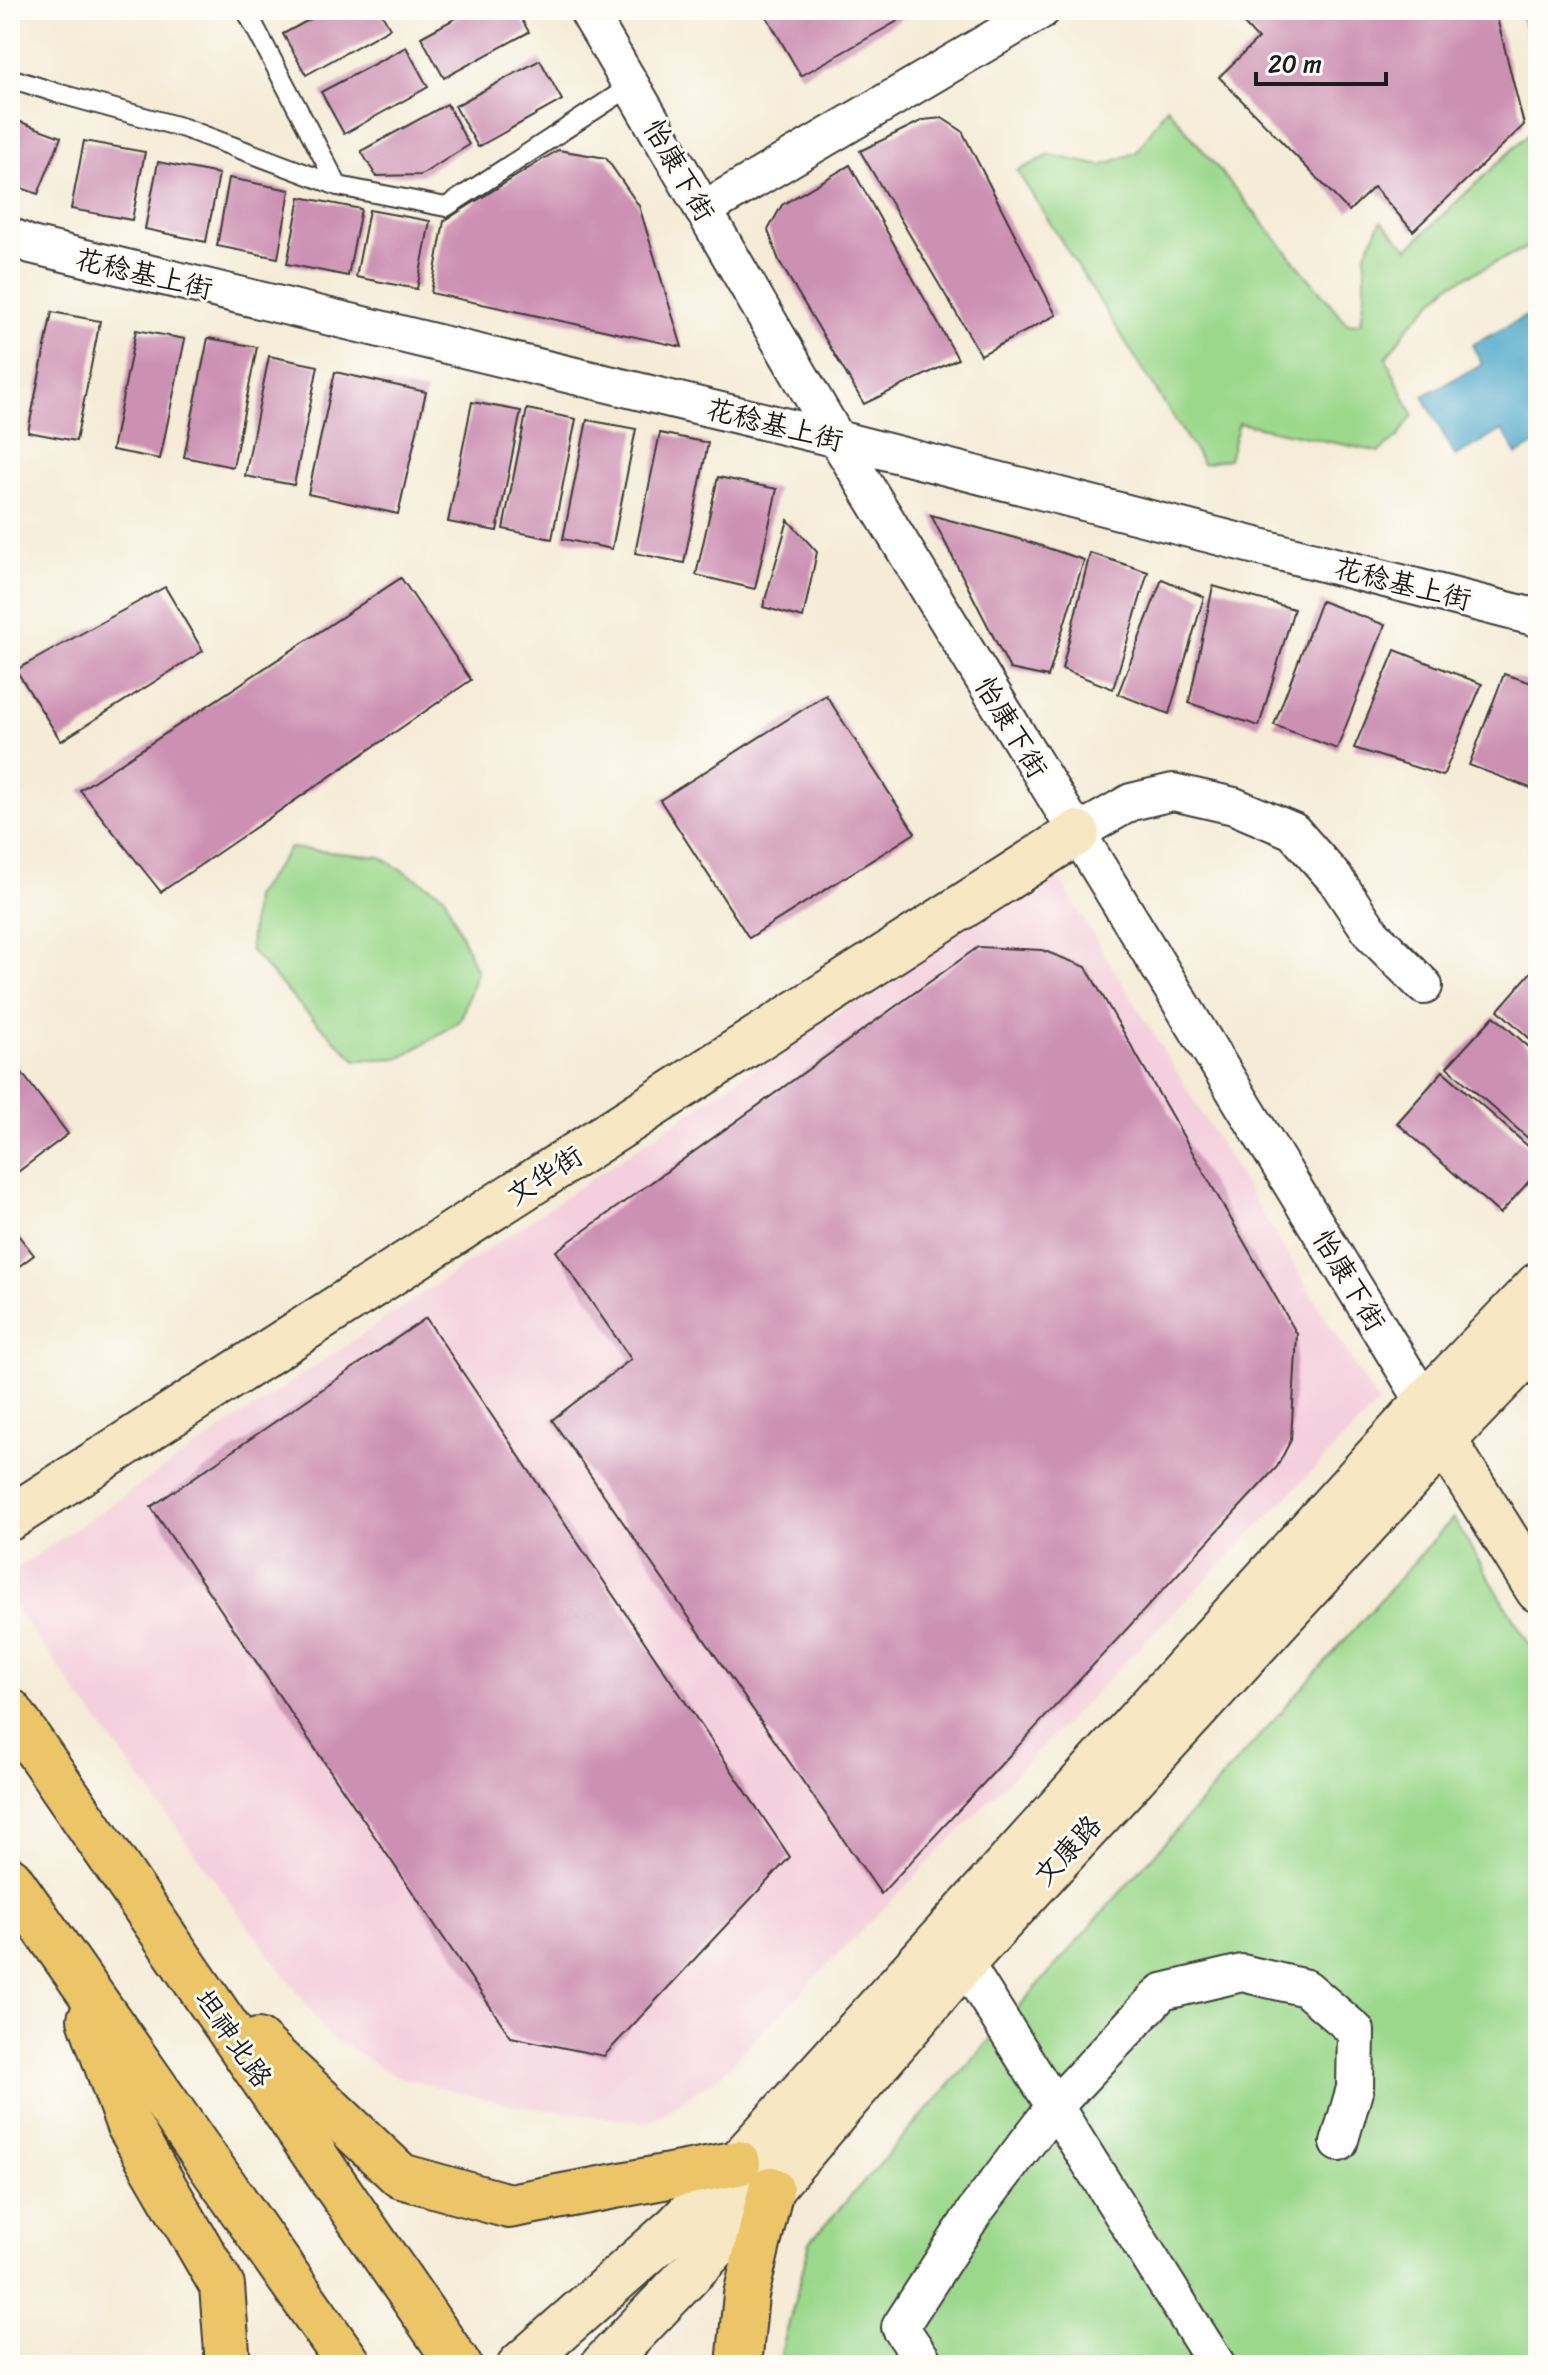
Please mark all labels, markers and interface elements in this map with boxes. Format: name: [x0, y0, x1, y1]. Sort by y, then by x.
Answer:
scale bar: [1256, 36, 1386, 86]
text: 20 m: [1268, 43, 1322, 85]
street label: 怡康下街: [630, 109, 729, 231]
street label: 花稔基上街: [70, 234, 218, 313]
street label: 花稔基上街: [701, 384, 849, 465]
street label: 花稔基上街: [1329, 543, 1477, 624]
street label: 怡康下街: [962, 667, 1061, 788]
street label: 文华街: [496, 1132, 593, 1219]
street label: 怡康下街: [1300, 1220, 1399, 1341]
street label: 文康路: [1021, 1803, 1114, 1898]
street label: 坦神北路: [181, 1978, 286, 2098]

